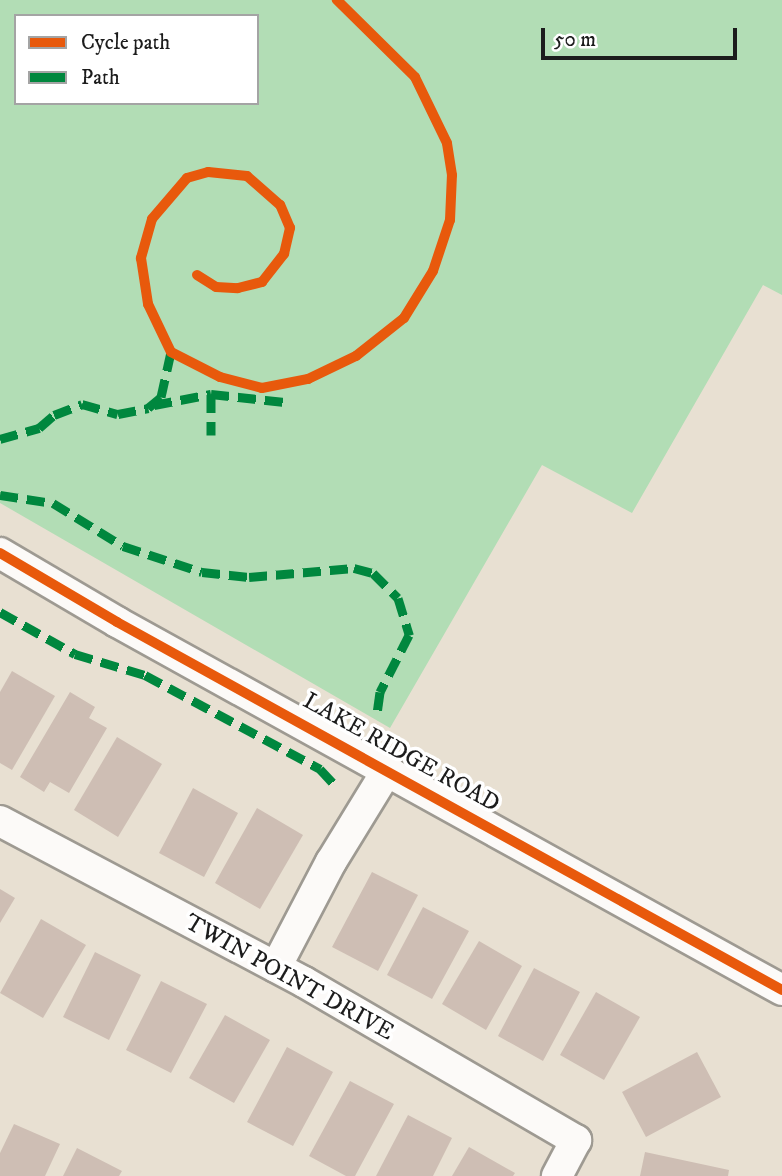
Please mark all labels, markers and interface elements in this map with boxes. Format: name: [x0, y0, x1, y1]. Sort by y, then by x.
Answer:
legend: [14, 14, 259, 105]
scale bar: [544, 14, 740, 58]
text: 50 m: [554, 27, 596, 53]
text: Cycle path: [81, 30, 170, 56]
text: Path: [81, 65, 120, 91]
street label: LAKE RIDGE ROAD: [298, 687, 504, 819]
street label: TWIN POINT DRIVE: [180, 909, 398, 1047]

